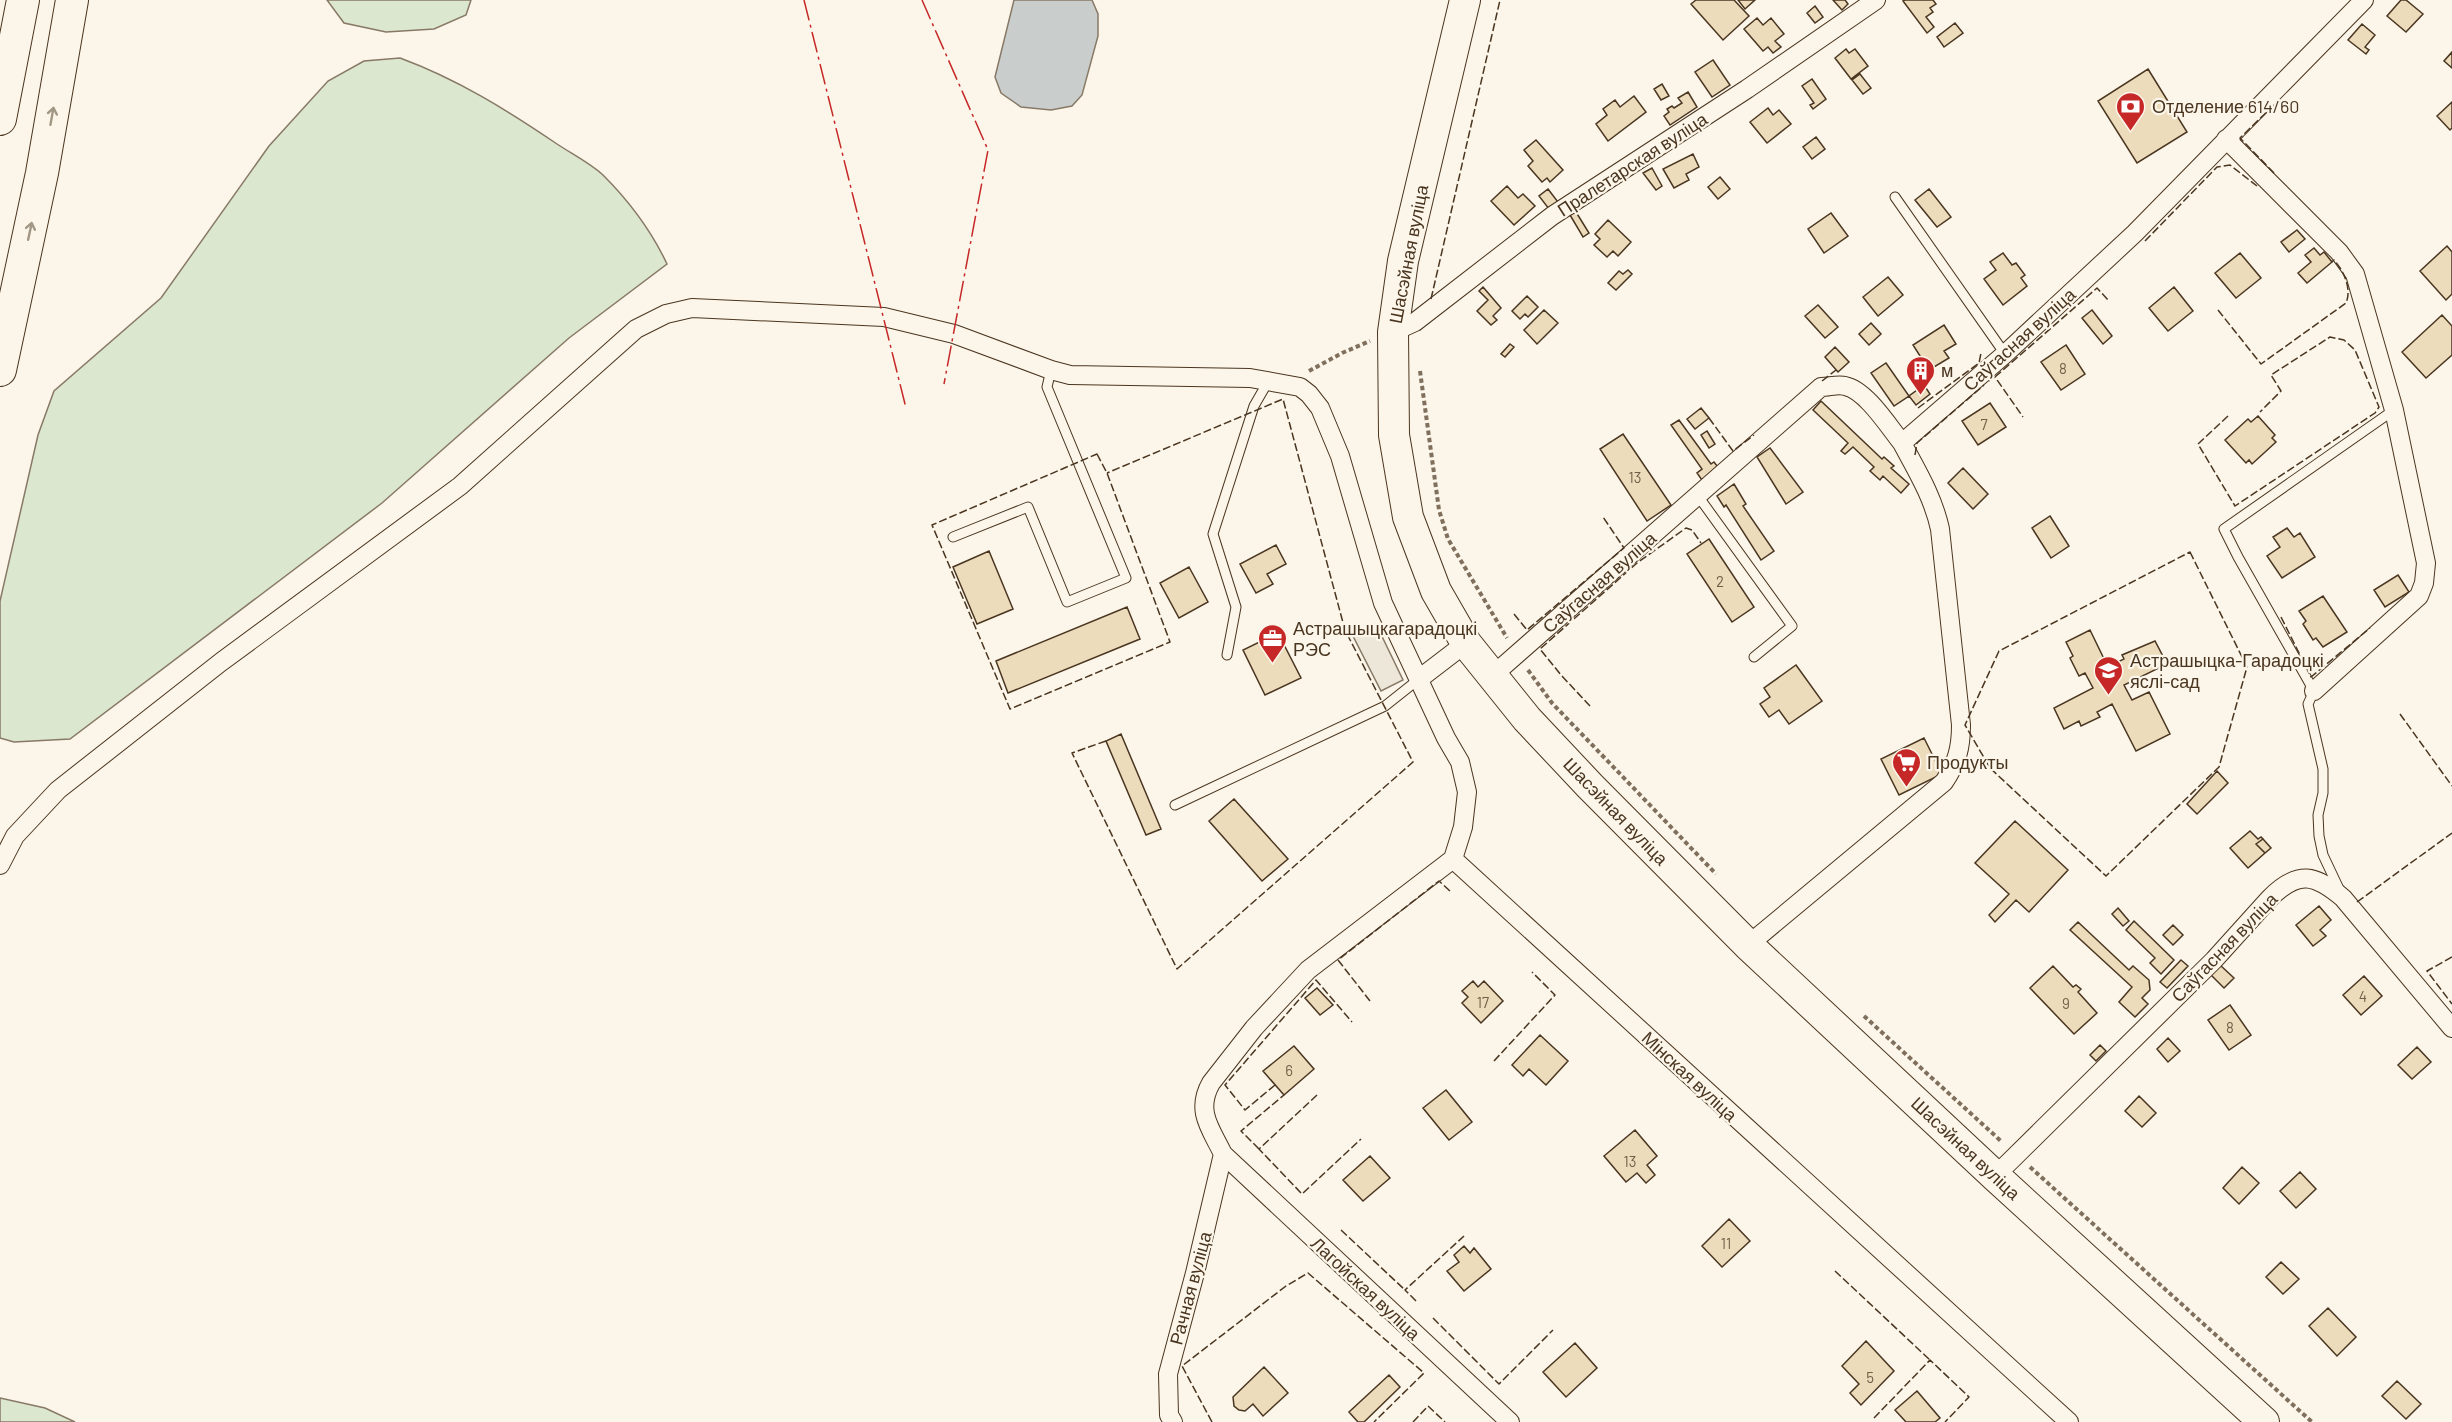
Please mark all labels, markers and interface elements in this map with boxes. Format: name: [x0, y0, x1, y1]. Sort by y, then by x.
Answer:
bank icon: Отделение 614/60: [2115, 90, 2147, 132]
place label: Отделение 614/60: [2152, 95, 2300, 117]
one-way arrow: [47, 106, 58, 126]
street label: Пралетарская вуліца: [1553, 107, 1712, 221]
street label: Шасэйная вуліца: [1384, 182, 1432, 325]
one-way arrow: [25, 222, 36, 242]
street label: Саўгасная вуліца: [1958, 282, 2080, 395]
building icon: м: [1904, 354, 1936, 396]
place label: м: [1941, 359, 1953, 381]
house number: 8: [2059, 359, 2067, 377]
house number: 7: [1980, 415, 1988, 433]
house number: 13: [1629, 468, 1641, 486]
street label: Саўгасная вуліца: [1538, 526, 1661, 637]
house number: 2: [1716, 572, 1724, 590]
place label: Астрашыцкагарадоцкі РЭС: [1293, 617, 1477, 660]
office icon: Астрашыцкагарадоцкі РЭС: [1256, 622, 1288, 664]
place label: Астрашыцка-Гарадоцкі яслі-сад: [2130, 649, 2324, 692]
school or university icon: Астрашыцка-Гарадоцкі яслі-сад: [2093, 654, 2125, 696]
supermarket icon: Продукты: [1890, 746, 1922, 788]
place label: Продукты: [1927, 751, 2008, 773]
street label: Шасэйная вуліца: [1559, 753, 1674, 870]
street label: Саўгасная вуліца: [2166, 887, 2282, 1006]
house number: 4: [2359, 987, 2367, 1005]
house number: 17: [1477, 993, 1489, 1011]
house number: 9: [2062, 994, 2070, 1012]
house number: 8: [2226, 1018, 2234, 1036]
street label: Мінская вуліца: [1638, 1026, 1743, 1126]
house number: 6: [1285, 1061, 1293, 1079]
street label: Шасэйная вуліца: [1907, 1092, 2026, 1205]
house number: 13: [1624, 1152, 1636, 1170]
street label: Рачная вуліца: [1164, 1228, 1216, 1347]
street label: Лагойская вуліца: [1307, 1232, 1426, 1345]
house number: 11: [1721, 1234, 1731, 1252]
house number: 5: [1866, 1368, 1874, 1386]

